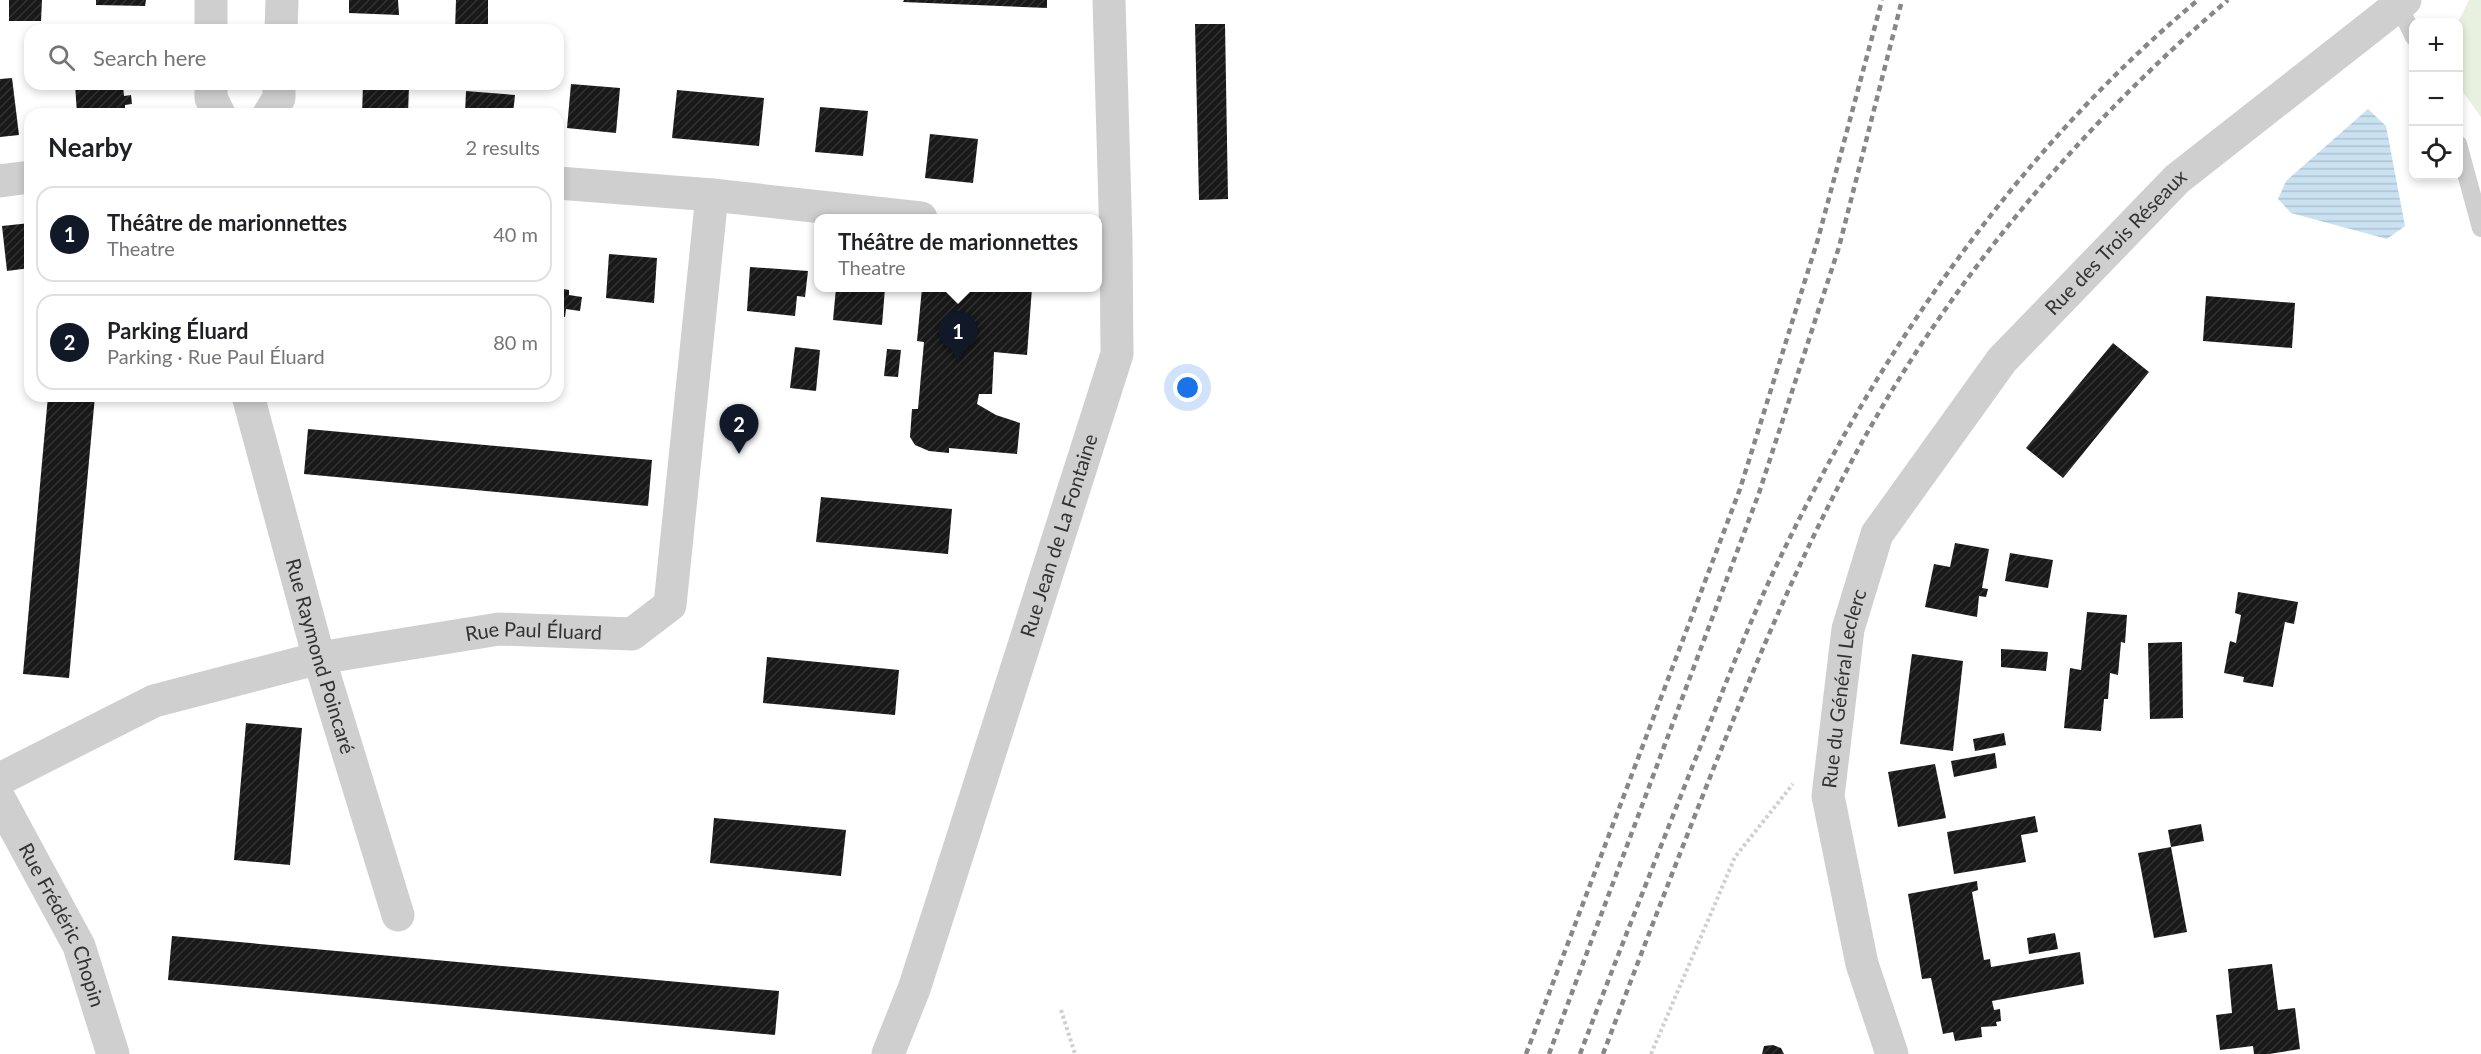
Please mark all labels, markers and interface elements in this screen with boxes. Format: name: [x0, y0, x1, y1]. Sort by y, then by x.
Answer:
map controls: [2409, 18, 2463, 180]
button: +: [2409, 18, 2463, 72]
search box: [24, 24, 564, 90]
icon: search: [45, 41, 78, 74]
text: Search here: [93, 44, 206, 71]
button: −: [2409, 72, 2463, 126]
button: locate: [2409, 126, 2463, 180]
text: Nearby: [48, 131, 133, 163]
text: 2 results: [465, 135, 540, 159]
street label: Rue des Trois Réseaux: [2039, 163, 2191, 319]
text: Théâtre de marionnettes: [107, 209, 347, 236]
popup: [814, 214, 1102, 292]
text: 1: [64, 222, 75, 246]
text: 40 m: [493, 222, 538, 246]
text: Théâtre de marionnettes: [838, 228, 1078, 255]
text: Theatre: [107, 236, 175, 260]
text: Theatre: [838, 255, 906, 279]
pin: 1: [938, 312, 978, 361]
text: Parking Éluard: [107, 317, 248, 344]
text: 2: [64, 330, 75, 354]
text: 80 m: [493, 330, 538, 354]
text: Parking · Rue Paul Éluard: [107, 344, 325, 368]
your location: [1173, 373, 1202, 402]
pin: 2: [720, 404, 758, 454]
street label: Rue Jean de La Fontaine: [1014, 431, 1102, 640]
street label: Rue Raymond Poincaré: [282, 556, 361, 757]
street label: Rue du Général Leclerc: [1816, 585, 1871, 789]
street label: Rue Paul Éluard: [463, 616, 602, 645]
street label: Rue Frédéric Chopin: [14, 838, 110, 1010]

